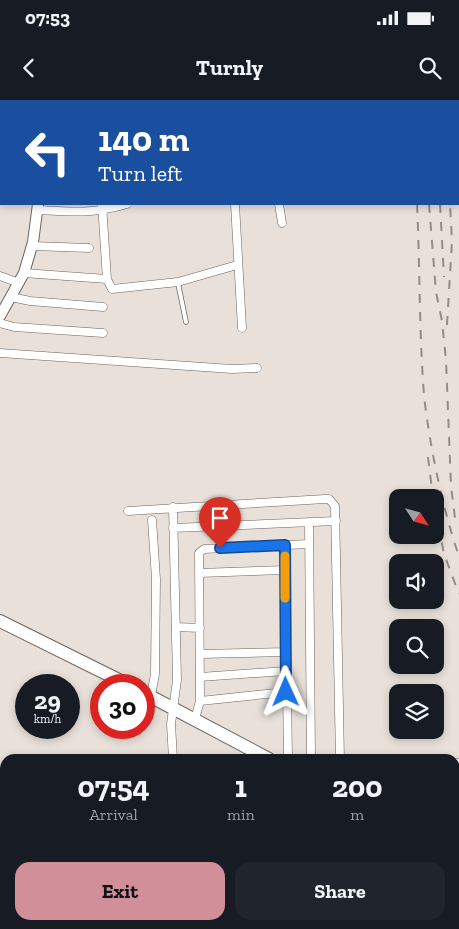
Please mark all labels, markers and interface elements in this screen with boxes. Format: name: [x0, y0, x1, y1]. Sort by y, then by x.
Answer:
text: 07:53: [25, 6, 70, 29]
icon: back: [15, 54, 43, 82]
text: Turnly: [196, 54, 263, 81]
icon: search: [416, 54, 444, 82]
text: 140 m: [98, 118, 189, 160]
icon: left: [15, 120, 80, 185]
text: Turn left: [98, 160, 182, 187]
north arrow: [389, 489, 444, 544]
map controls: [389, 489, 444, 739]
pin: [199, 497, 241, 548]
icon: arrive: [206, 504, 234, 532]
button: sound: [389, 554, 444, 609]
button: search: [389, 619, 444, 674]
position arrow: [259, 665, 311, 717]
speed limit sign: 30: [90, 674, 155, 739]
button: layers: [389, 684, 444, 739]
text: 29: [34, 685, 61, 715]
text: km/h: [34, 712, 61, 726]
text: 07:54: [77, 769, 150, 805]
text: 1: [235, 769, 247, 805]
text: 200: [332, 769, 383, 805]
text: Arrival: [89, 805, 138, 824]
text: min: [227, 805, 255, 824]
text: m: [350, 805, 364, 824]
button: Exit: [15, 862, 225, 920]
button: Share: [235, 862, 445, 920]

